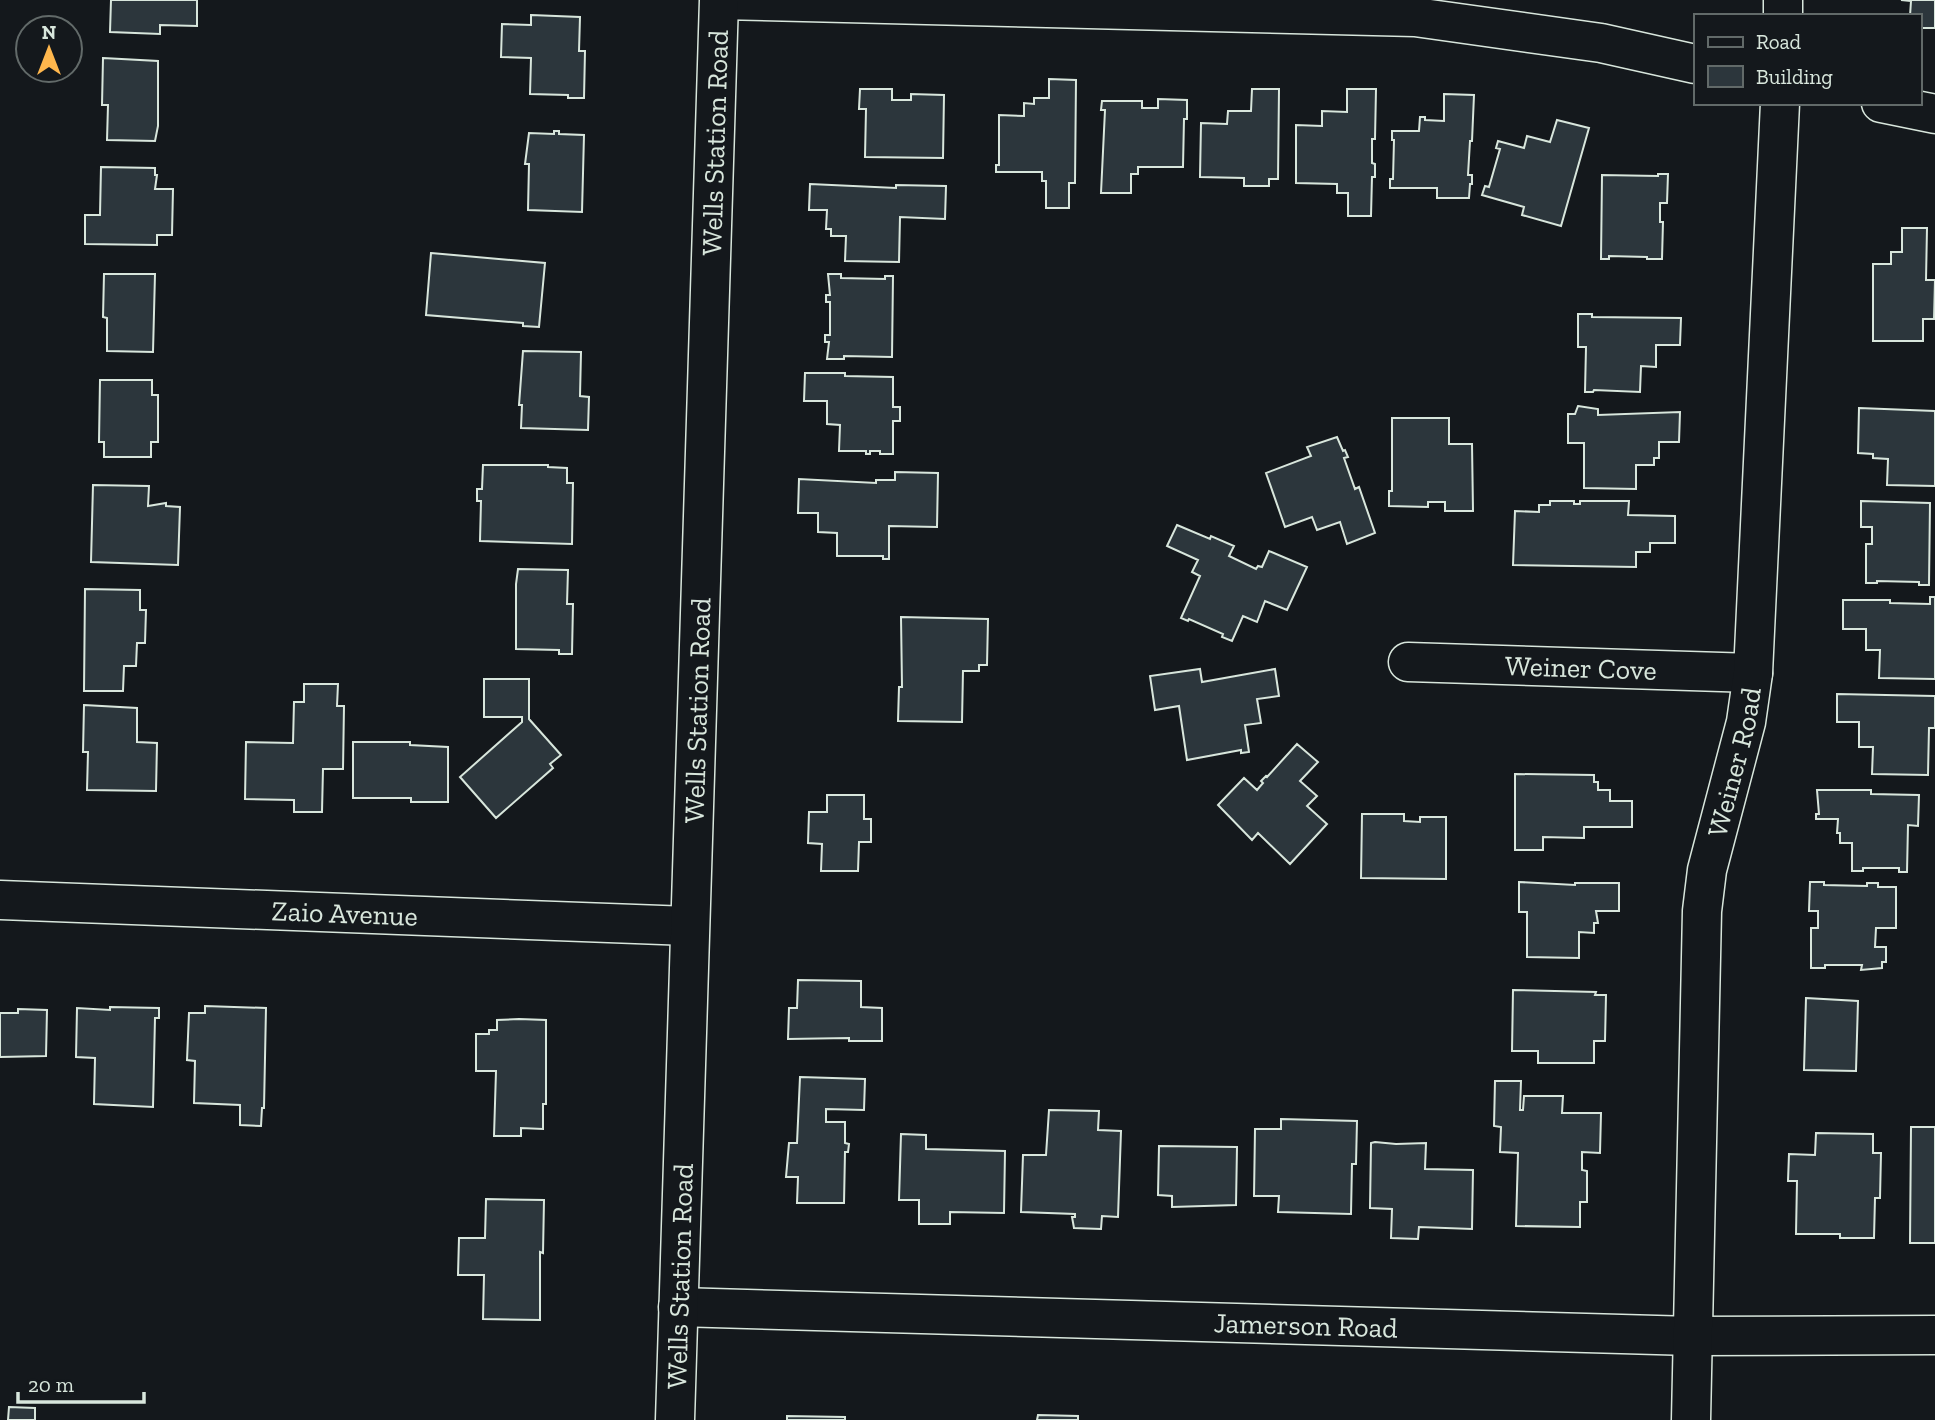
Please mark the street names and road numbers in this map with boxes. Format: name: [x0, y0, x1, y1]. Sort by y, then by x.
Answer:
street label: Wells Station Road: [695, 29, 735, 256]
street label: Wells Station Road: [677, 597, 717, 824]
street label: Weiner Cove: [1505, 649, 1657, 686]
street label: Weiner Road: [1700, 685, 1767, 840]
street label: Zaio Avenue: [271, 894, 418, 932]
street label: Wells Station Road: [659, 1163, 699, 1389]
street label: Jamerson Road: [1213, 1306, 1398, 1344]

